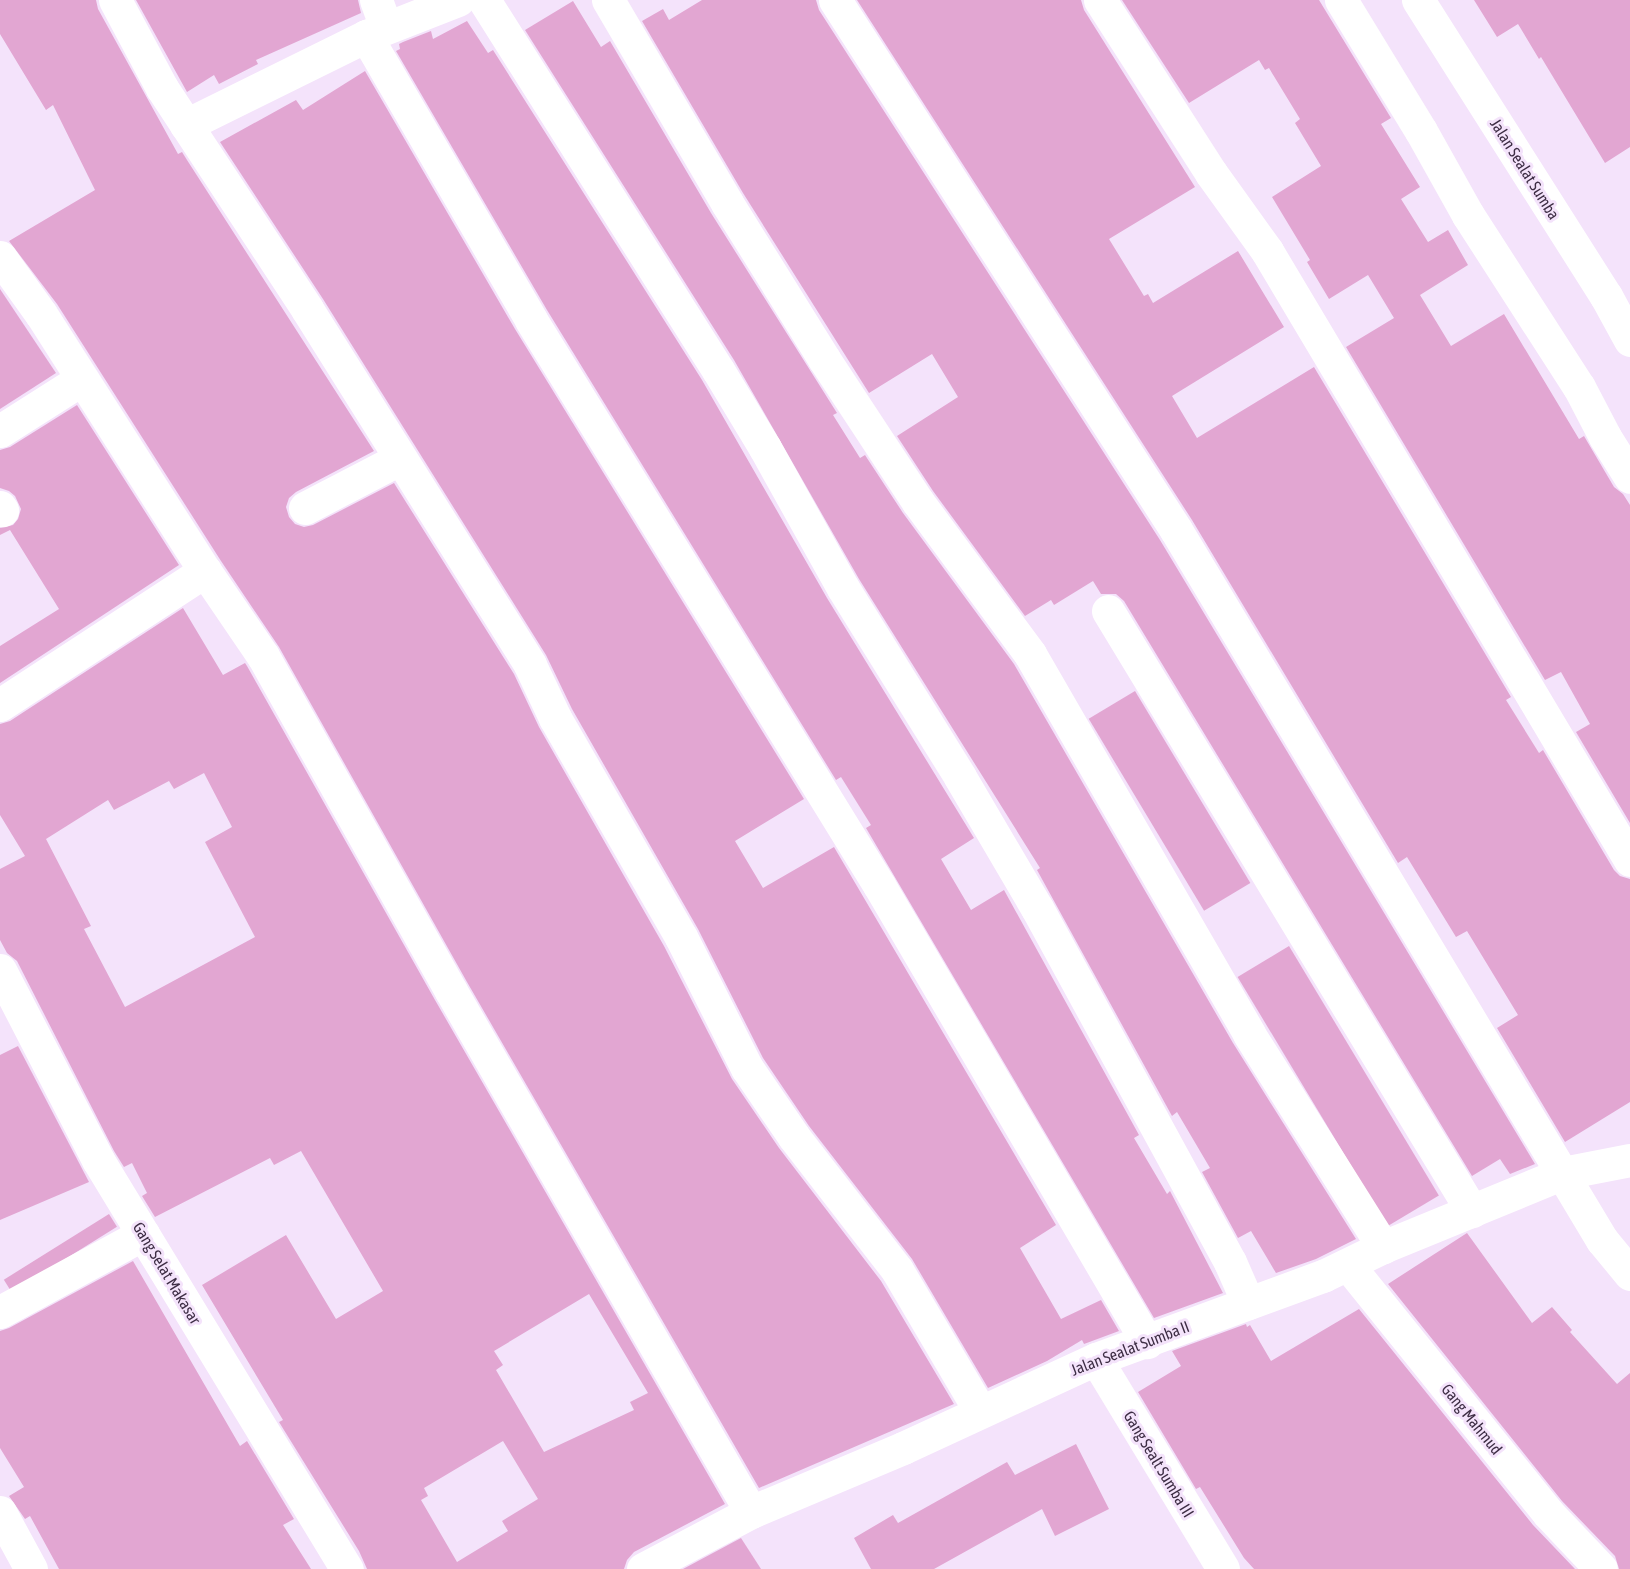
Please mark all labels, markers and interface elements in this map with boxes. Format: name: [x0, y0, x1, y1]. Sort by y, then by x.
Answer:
street label: Jalan Sealat Sumba: [1486, 115, 1564, 223]
street label: Gang Selat Makasar: [129, 1218, 205, 1328]
street label: Jalan Sealat Sumba II: [1068, 1317, 1192, 1379]
street label: Gang Mahmud: [1438, 1380, 1506, 1458]
street label: Gang Sealt Sumba III: [1120, 1407, 1198, 1521]

